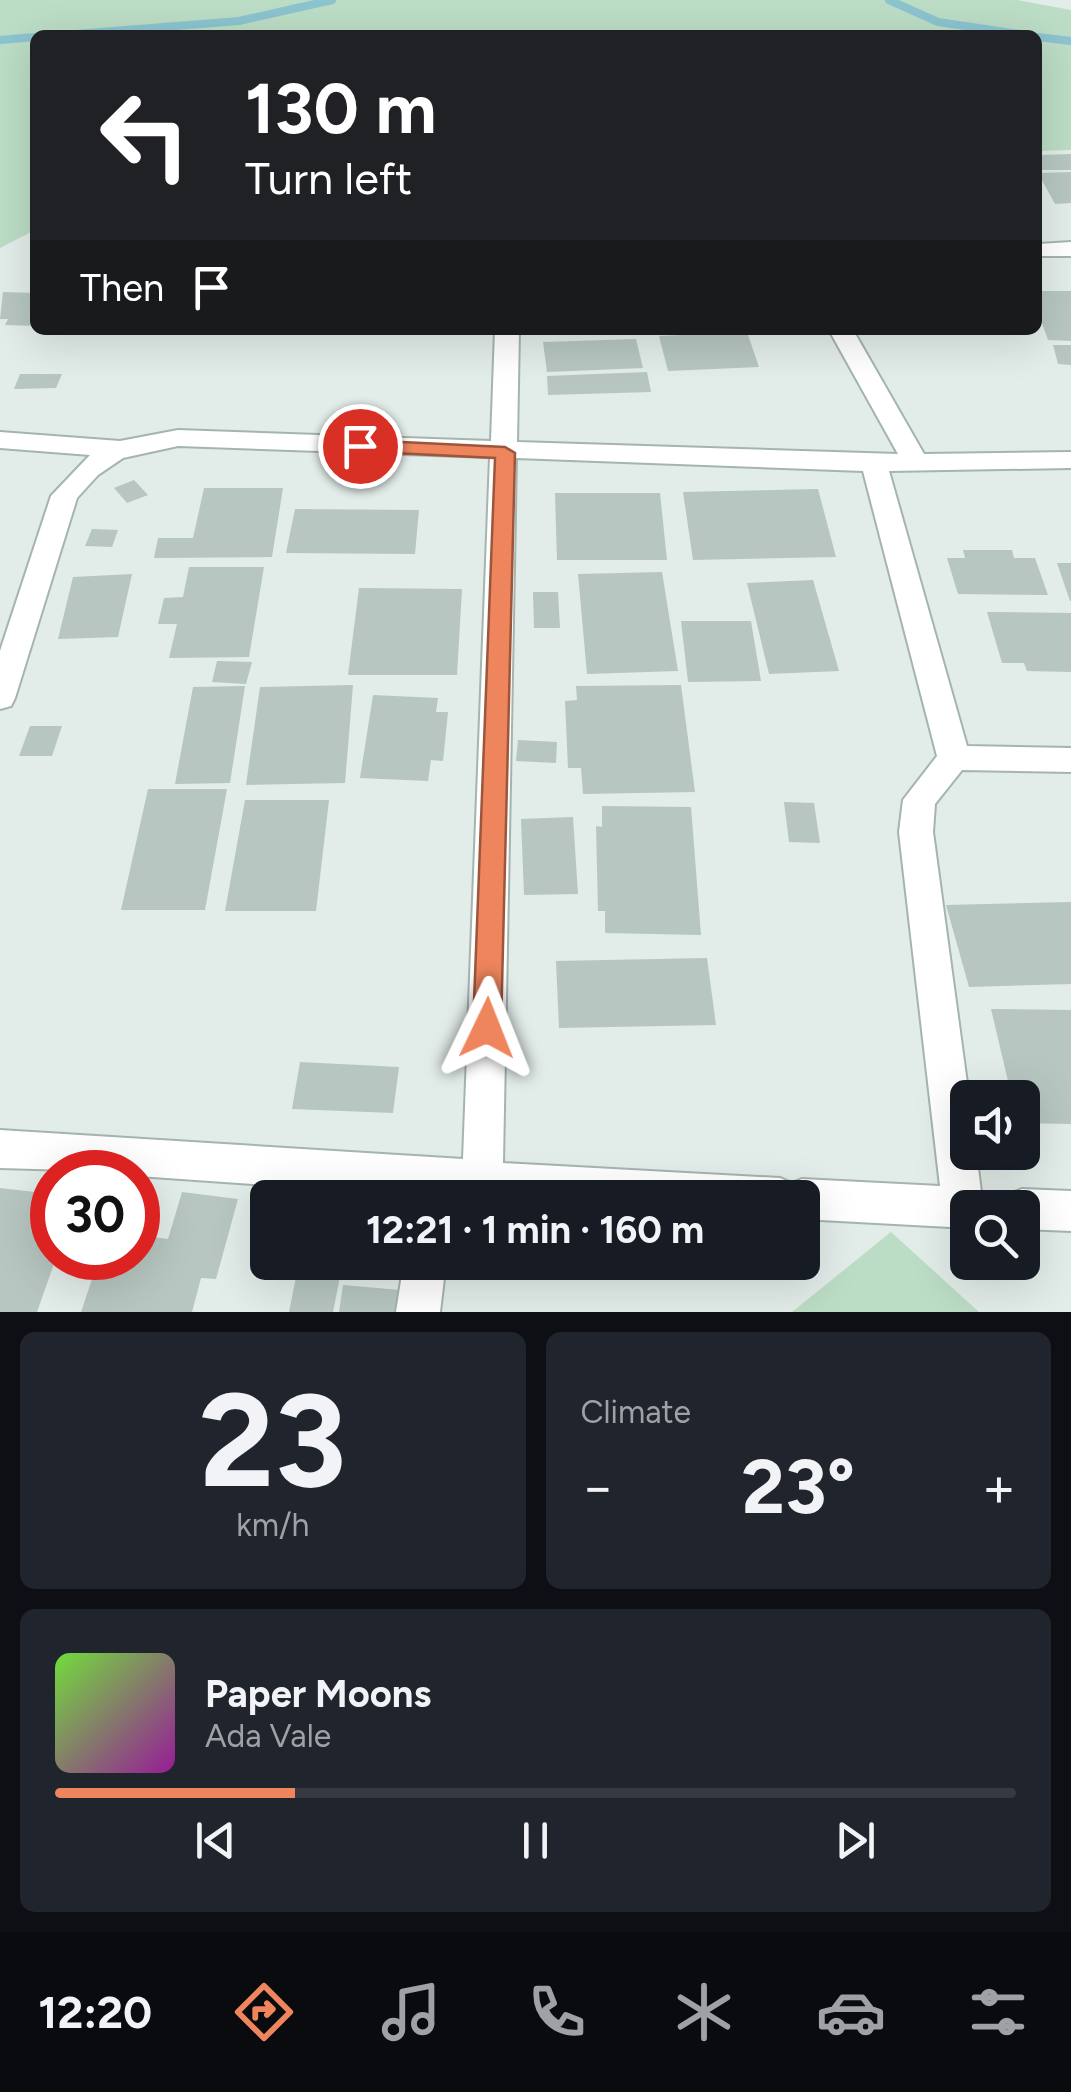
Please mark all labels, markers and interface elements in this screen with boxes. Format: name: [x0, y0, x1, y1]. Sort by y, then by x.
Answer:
text: 130 m: [245, 66, 437, 151]
icon: left: [80, 70, 210, 200]
text: Turn left: [245, 151, 412, 205]
icon: arrive: [184, 260, 239, 315]
text: Then: [80, 265, 164, 311]
pin: [318, 404, 403, 489]
icon: arrive: [333, 419, 388, 474]
position arrow: [435, 976, 539, 1080]
map controls: [950, 1080, 1040, 1280]
button: sound: [950, 1080, 1040, 1170]
speed limit sign: 30: [30, 1150, 160, 1280]
button: search: [950, 1190, 1040, 1280]
text: 12:21 · 1 min · 160 m: [366, 1207, 704, 1253]
text: 23: [199, 1363, 347, 1519]
text: Climate: [581, 1393, 691, 1431]
text: 23°: [742, 1442, 855, 1532]
text: −: [581, 1454, 615, 1520]
text: +: [982, 1454, 1016, 1520]
text: km/h: [236, 1506, 309, 1544]
text: Paper Moons: [205, 1671, 431, 1717]
text: Ada Vale: [205, 1717, 331, 1755]
icon: previous: [188, 1813, 243, 1868]
icon: pause: [508, 1813, 563, 1868]
icon: next: [828, 1813, 883, 1868]
icon: directions: [229, 1977, 299, 2047]
icon: music: [376, 1977, 446, 2047]
icon: phone: [522, 1977, 592, 2047]
icon: climate: [669, 1977, 739, 2047]
icon: car: [816, 1977, 886, 2047]
icon: filters: [963, 1977, 1033, 2047]
text: 12:20: [38, 1985, 152, 2039]

